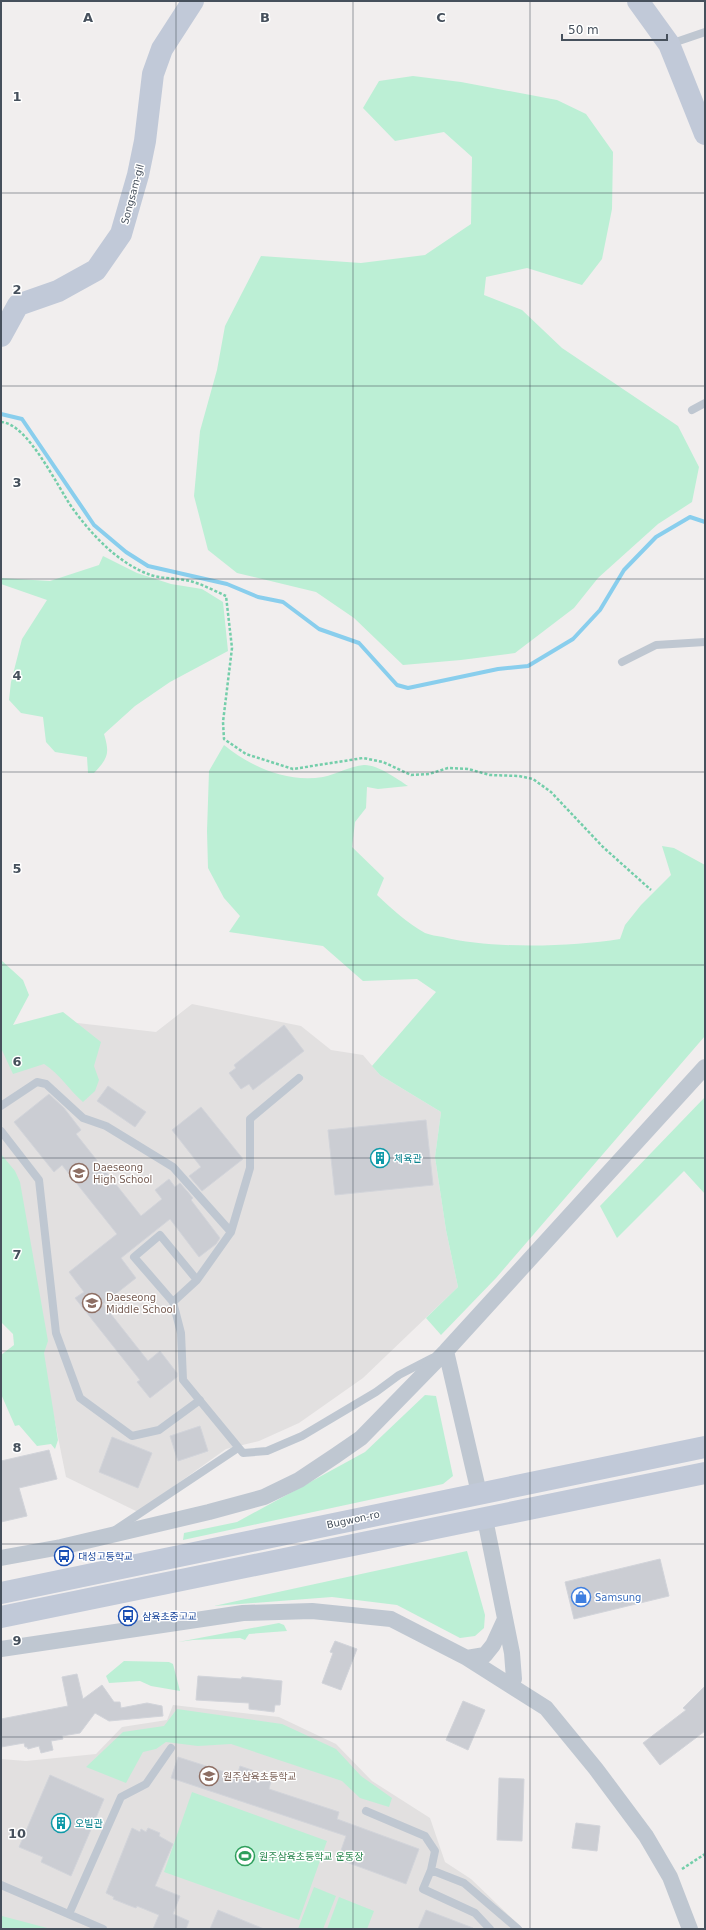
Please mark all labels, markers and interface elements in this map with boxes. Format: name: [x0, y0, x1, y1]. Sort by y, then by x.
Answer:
text: A: [83, 10, 93, 25]
text: B: [260, 10, 270, 25]
text: C: [436, 10, 446, 25]
scale bar: [562, 16, 667, 42]
text: 50 m: [568, 23, 599, 37]
text: 1: [12, 89, 22, 104]
street label: Songsam-gil: [119, 163, 146, 225]
text: 2: [12, 282, 22, 297]
text: 3: [12, 475, 22, 490]
text: 4: [12, 668, 22, 683]
text: 5: [12, 861, 22, 876]
text: 6: [12, 1054, 22, 1069]
building icon: 체육관: [369, 1147, 391, 1169]
place label: 체육관: [394, 1153, 422, 1164]
school or university icon: Daeseong High School: [68, 1162, 90, 1184]
place label: Daeseong High School: [93, 1162, 152, 1185]
text: 7: [12, 1247, 22, 1262]
school or university icon: Daeseong Middle School: [81, 1292, 103, 1314]
place label: Daeseong Middle School: [106, 1292, 175, 1315]
text: 8: [12, 1440, 22, 1455]
street label: Bugwon-ro: [326, 1509, 381, 1530]
bus stop icon: 대성고등학교: [53, 1545, 75, 1567]
place label: 대성고등학교: [78, 1551, 133, 1562]
shop icon: Samsung: [570, 1586, 592, 1608]
place label: Samsung: [595, 1592, 641, 1603]
bus stop icon: 삼육초중고교: [117, 1605, 139, 1627]
place label: 삼육초중고교: [142, 1611, 197, 1622]
text: 9: [12, 1633, 22, 1648]
school or university icon: 원주삼육초등학교: [198, 1765, 220, 1787]
place label: 원주삼육초등학교: [223, 1771, 297, 1782]
building icon: 오빌관: [50, 1812, 72, 1834]
place label: 오빌관: [75, 1818, 103, 1829]
text: 10: [8, 1826, 26, 1841]
sports icon: 원주삼육초등학교 운동장: [234, 1845, 256, 1867]
place label: 원주삼육초등학교 운동장: [259, 1851, 363, 1862]

